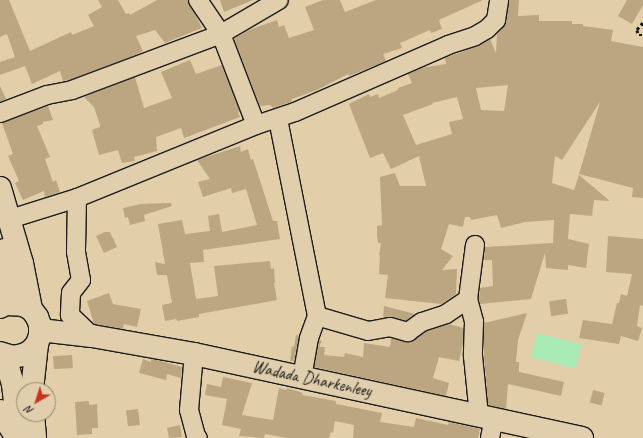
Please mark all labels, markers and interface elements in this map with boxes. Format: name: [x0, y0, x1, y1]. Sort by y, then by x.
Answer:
street label: Wadada Dharkenleey: [250, 356, 374, 402]
north arrow: [16, 382, 56, 422]
text: N: [22, 403, 36, 418]

